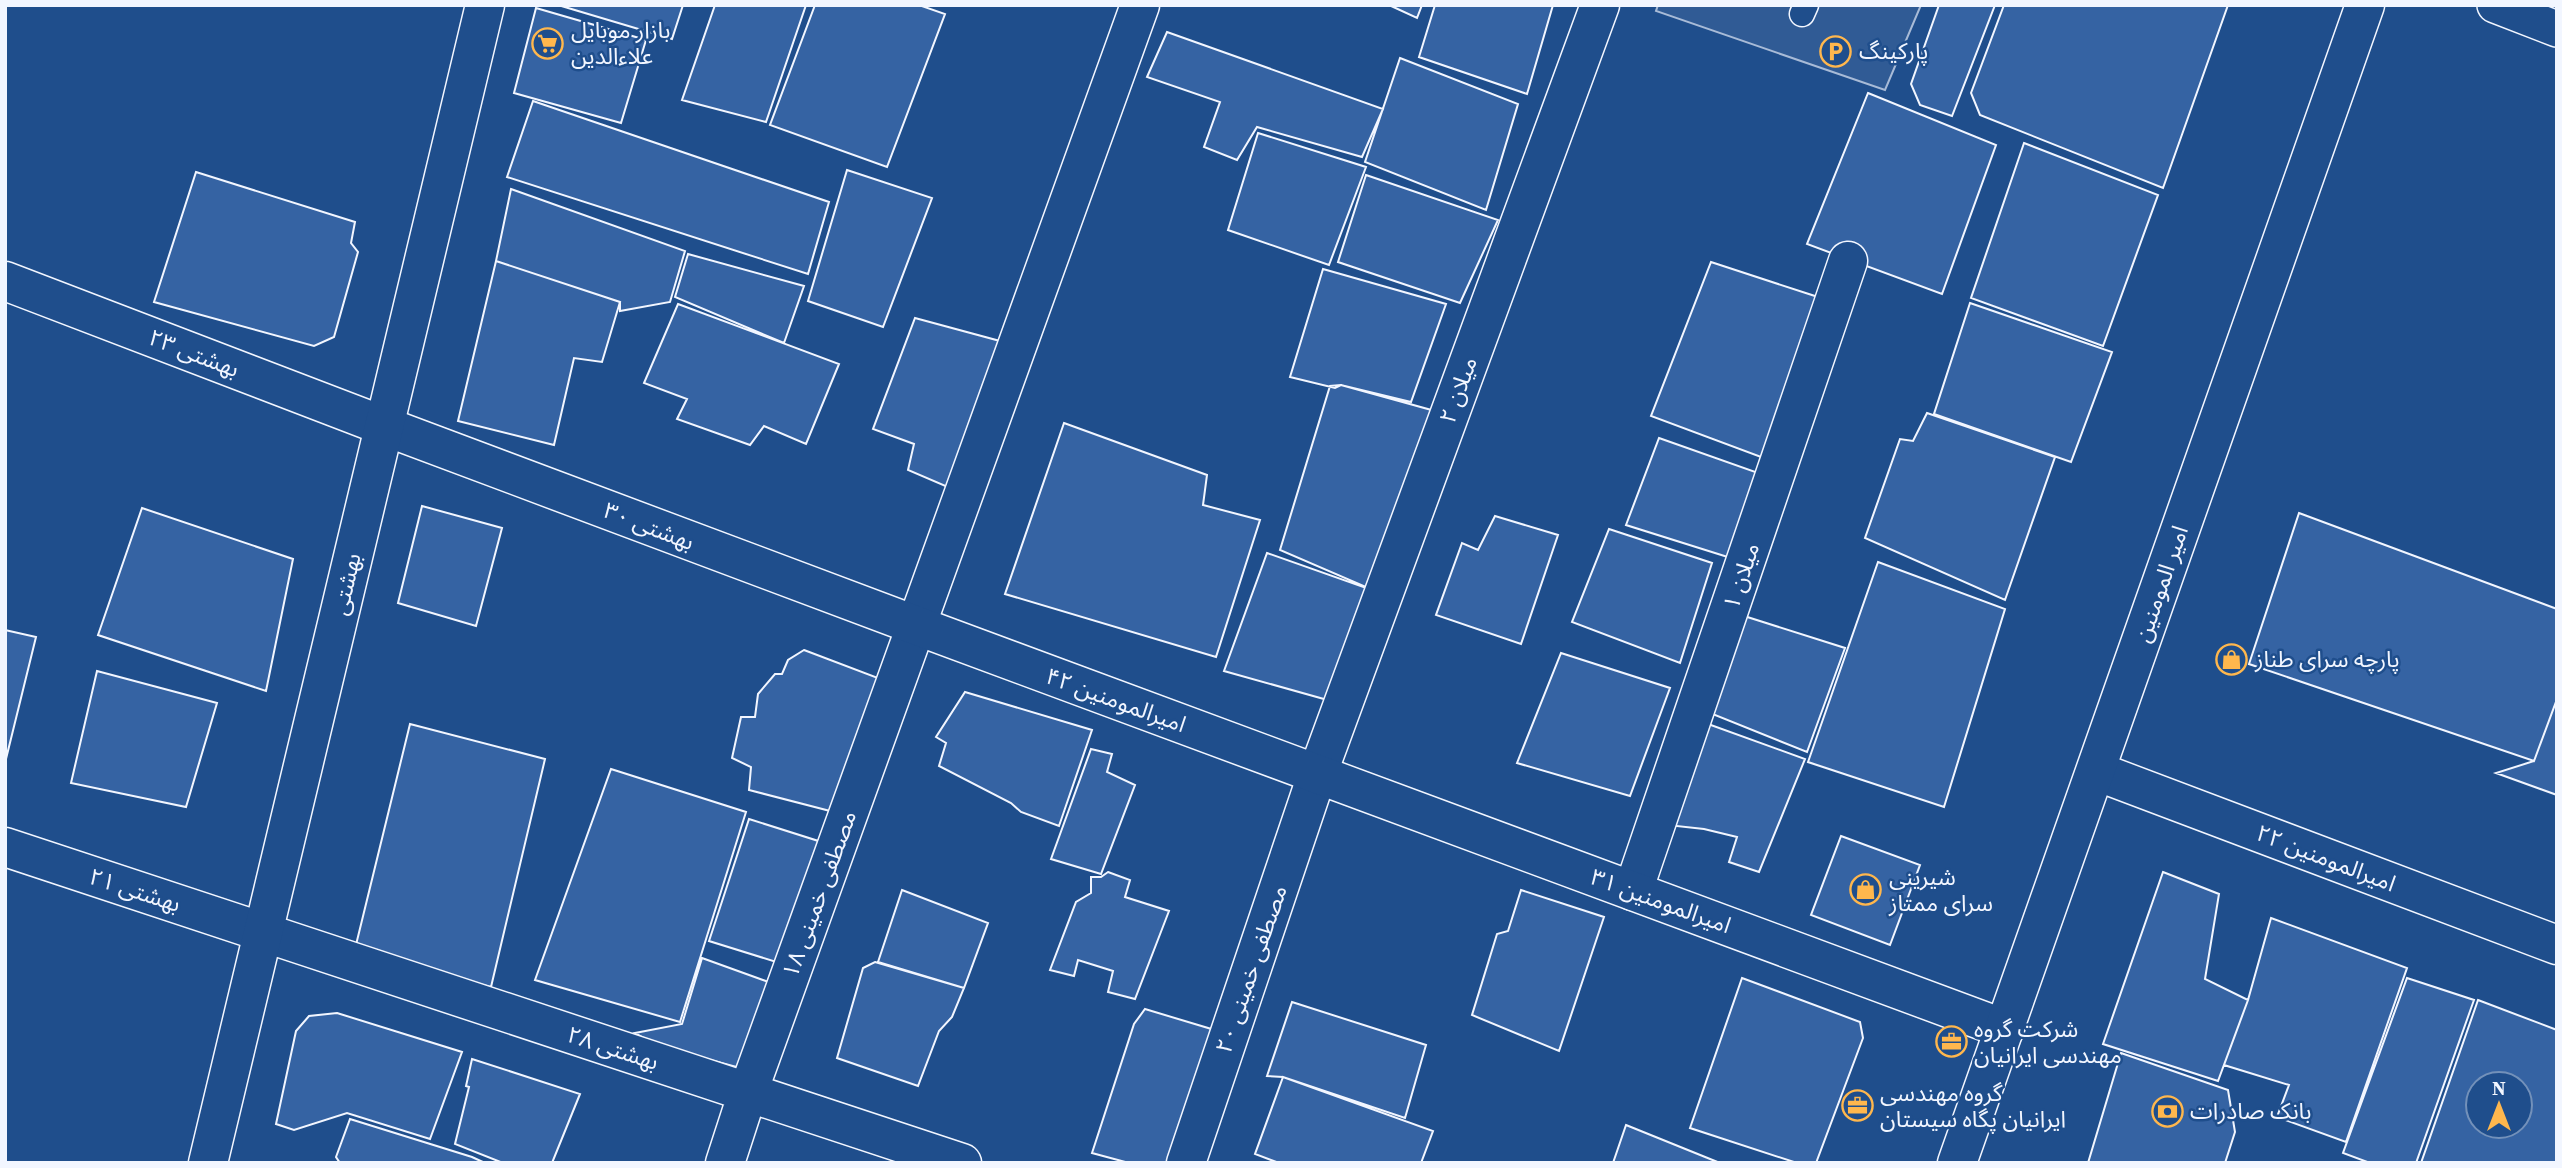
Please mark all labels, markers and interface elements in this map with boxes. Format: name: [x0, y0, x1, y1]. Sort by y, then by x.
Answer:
place label: بازار موبایل علاءالدین: [571, 14, 671, 72]
supermarket icon: بازار موبایل علاءالدین: [531, 26, 565, 60]
parking icon: پارکینگ: [1819, 34, 1853, 68]
place label: پارکینگ: [1859, 35, 1928, 67]
street label: بهشتی ۲۳: [144, 321, 244, 385]
street label: میلان ۲: [1431, 352, 1485, 428]
street label: بهشتی ۳۰: [599, 494, 699, 558]
street label: امیر المومنین: [2126, 521, 2196, 647]
street label: میلان ۱: [1715, 538, 1767, 614]
street label: بهشتی: [323, 550, 369, 618]
shop icon: پارچه سرای طناز: [2215, 642, 2249, 676]
place label: پارچه سرای طناز: [2254, 643, 2400, 675]
street label: امیرالمومنین ۴۲: [1041, 660, 1191, 740]
street label: مصطفی خمینی ۱۸: [774, 806, 864, 982]
street label: امیرالمومنین ۲۲: [2252, 817, 2400, 899]
street label: بهشتی ۲۱: [85, 860, 185, 920]
street label: امیرالمومنین ۳۱: [1586, 861, 1736, 941]
place label: شیرینی سرای ممتاز: [1888, 861, 1993, 919]
shop icon: شیرینی سرای ممتاز: [1849, 873, 1883, 907]
street label: مصطفی خمینی ۲۰: [1207, 881, 1295, 1057]
place label: شرکت گروه مهندسی ایرانیان: [1974, 1013, 2122, 1071]
street label: بهشتی ۲۸: [563, 1018, 663, 1078]
office icon: شرکت گروه مهندسی ایرانیان: [1934, 1025, 1968, 1059]
north arrow: [2464, 1070, 2534, 1140]
text: N: [2492, 1075, 2506, 1101]
place label: گروه مهندسی ایرانیان پگاه سیستان: [1880, 1077, 2066, 1135]
office icon: گروه مهندسی ایرانیان پگاه سیستان: [1840, 1089, 1874, 1123]
bank icon: بانک صادرات: [2150, 1094, 2184, 1128]
place label: بانک صادرات: [2190, 1095, 2311, 1127]

